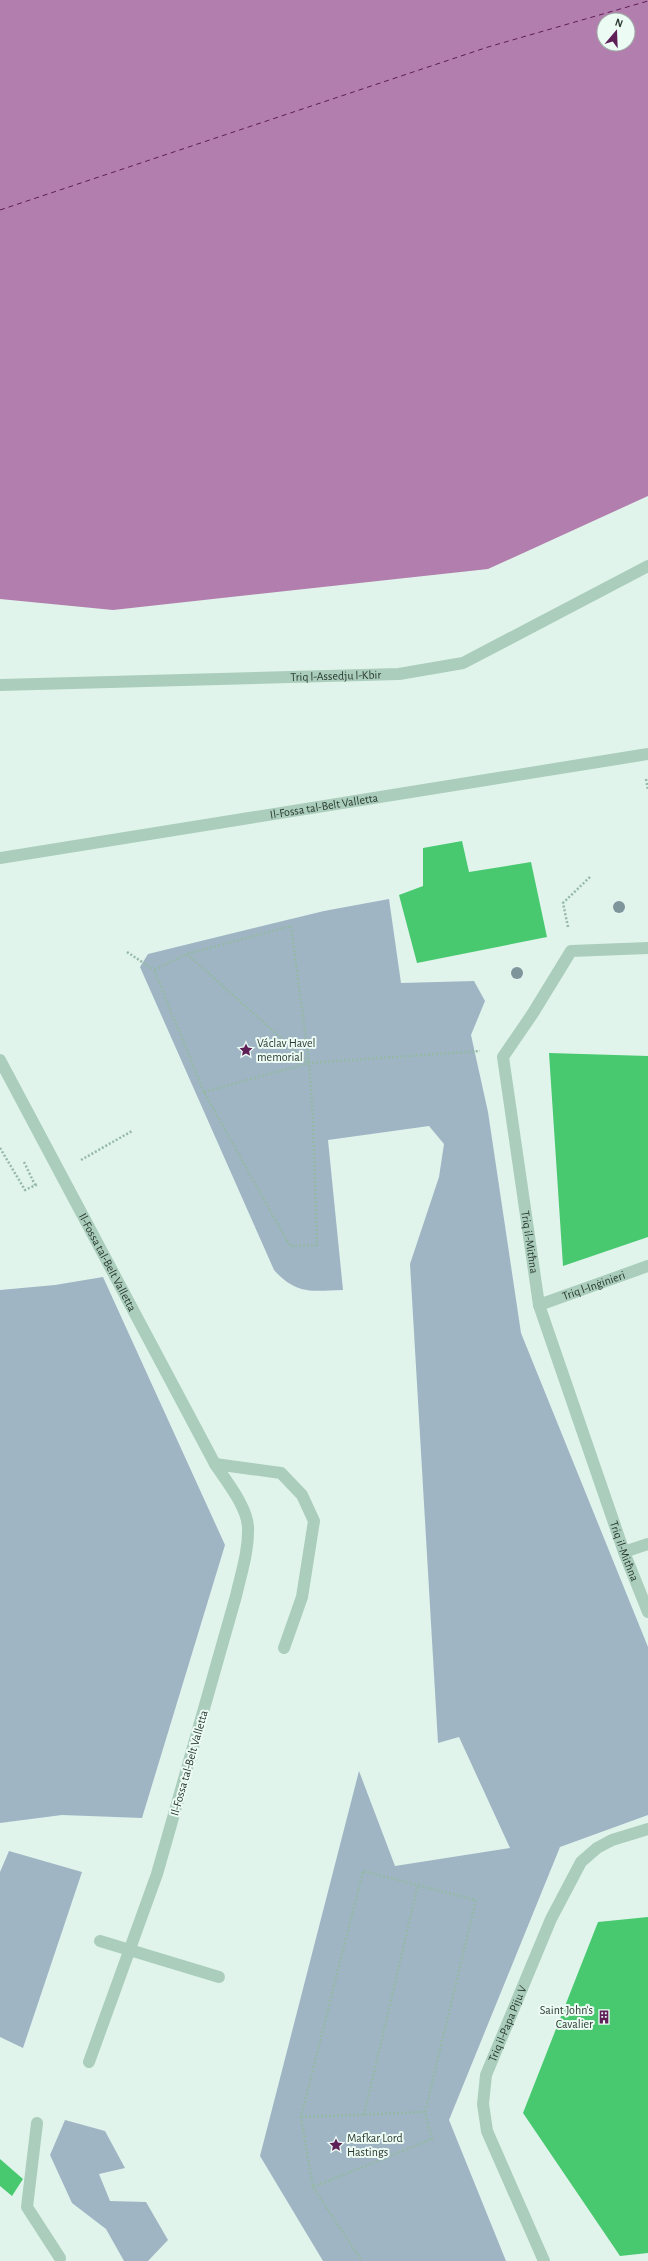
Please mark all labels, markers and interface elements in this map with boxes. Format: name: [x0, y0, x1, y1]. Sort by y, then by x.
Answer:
north arrow: [596, 12, 636, 52]
text: N: [614, 17, 625, 29]
street label: Triq l-Assedju l-Kbir: [290, 668, 382, 683]
street label: Il-Fossa tal-Belt Valletta: [269, 791, 379, 821]
place label: Václav Havel memorial: [257, 1037, 315, 1063]
place icon: Václav Havel memorial: [238, 1042, 254, 1058]
street label: Triq il-Mitħna: [519, 1210, 540, 1275]
street label: Il-Fossa tal-Belt Valletta: [77, 1211, 139, 1314]
street label: Triq l-Inġinieri: [561, 1269, 627, 1302]
street label: Triq il-Mitħna: [608, 1519, 641, 1583]
street label: Il-Fossa tal-Belt Valletta: [168, 1708, 210, 1817]
street label: Triq il-Papa Piju V: [486, 1984, 529, 2064]
place label: Saint John's Cavalier: [540, 2004, 593, 2030]
building icon: Saint John's Cavalier: [596, 2009, 612, 2025]
place label: Mafkar Lord Hastings: [347, 2132, 403, 2158]
place icon: Mafkar Lord Hastings: [328, 2137, 344, 2153]

